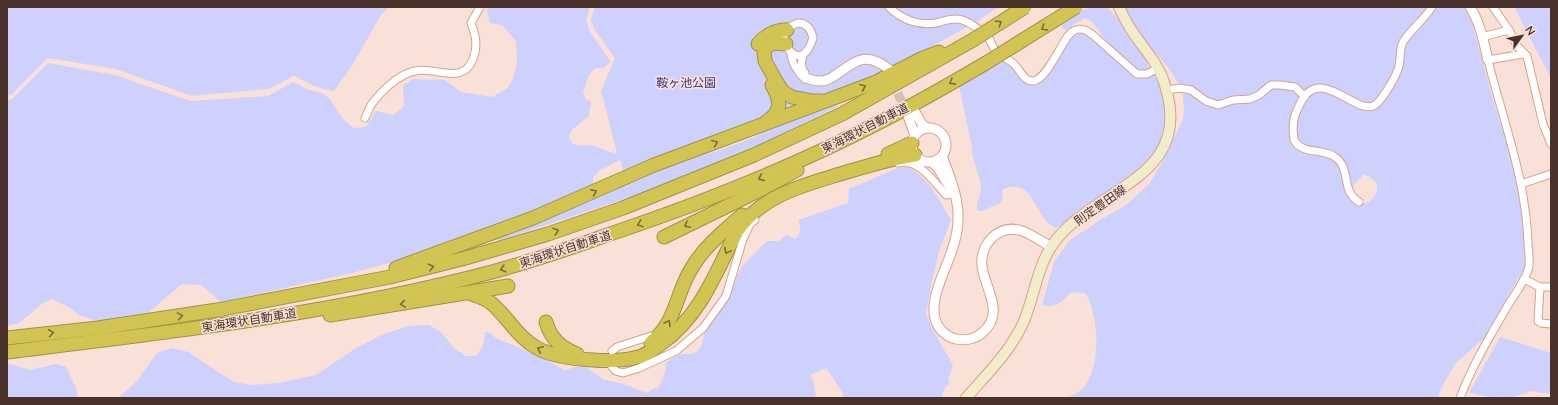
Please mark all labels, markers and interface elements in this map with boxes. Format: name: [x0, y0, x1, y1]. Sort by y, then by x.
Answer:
north arrow: [1502, 16, 1542, 56]
one-way arrow: [995, 21, 1002, 28]
text: N: [1522, 23, 1539, 38]
one-way arrow: [1041, 24, 1048, 31]
park label: 鞍ヶ池公園: [656, 75, 716, 90]
one-way arrow: [949, 78, 957, 85]
one-way arrow: [859, 84, 866, 92]
street label: 東海環状自動車道: [819, 100, 911, 156]
one-way arrow: [711, 139, 718, 147]
one-way arrow: [757, 173, 764, 181]
street label: 則定豊田線: [1071, 182, 1129, 228]
one-way arrow: [590, 189, 598, 197]
one-way arrow: [636, 220, 643, 228]
one-way arrow: [684, 220, 691, 228]
street label: 東海環状自動車道: [517, 227, 613, 271]
one-way arrow: [553, 227, 560, 236]
one-way arrow: [724, 247, 732, 254]
one-way arrow: [428, 263, 435, 272]
one-way arrow: [499, 264, 506, 273]
one-way arrow: [400, 299, 406, 308]
street label: 東海環状自動車道: [200, 305, 298, 335]
one-way arrow: [177, 312, 183, 321]
one-way arrow: [663, 320, 671, 327]
one-way arrow: [48, 329, 54, 338]
one-way arrow: [537, 346, 544, 354]

